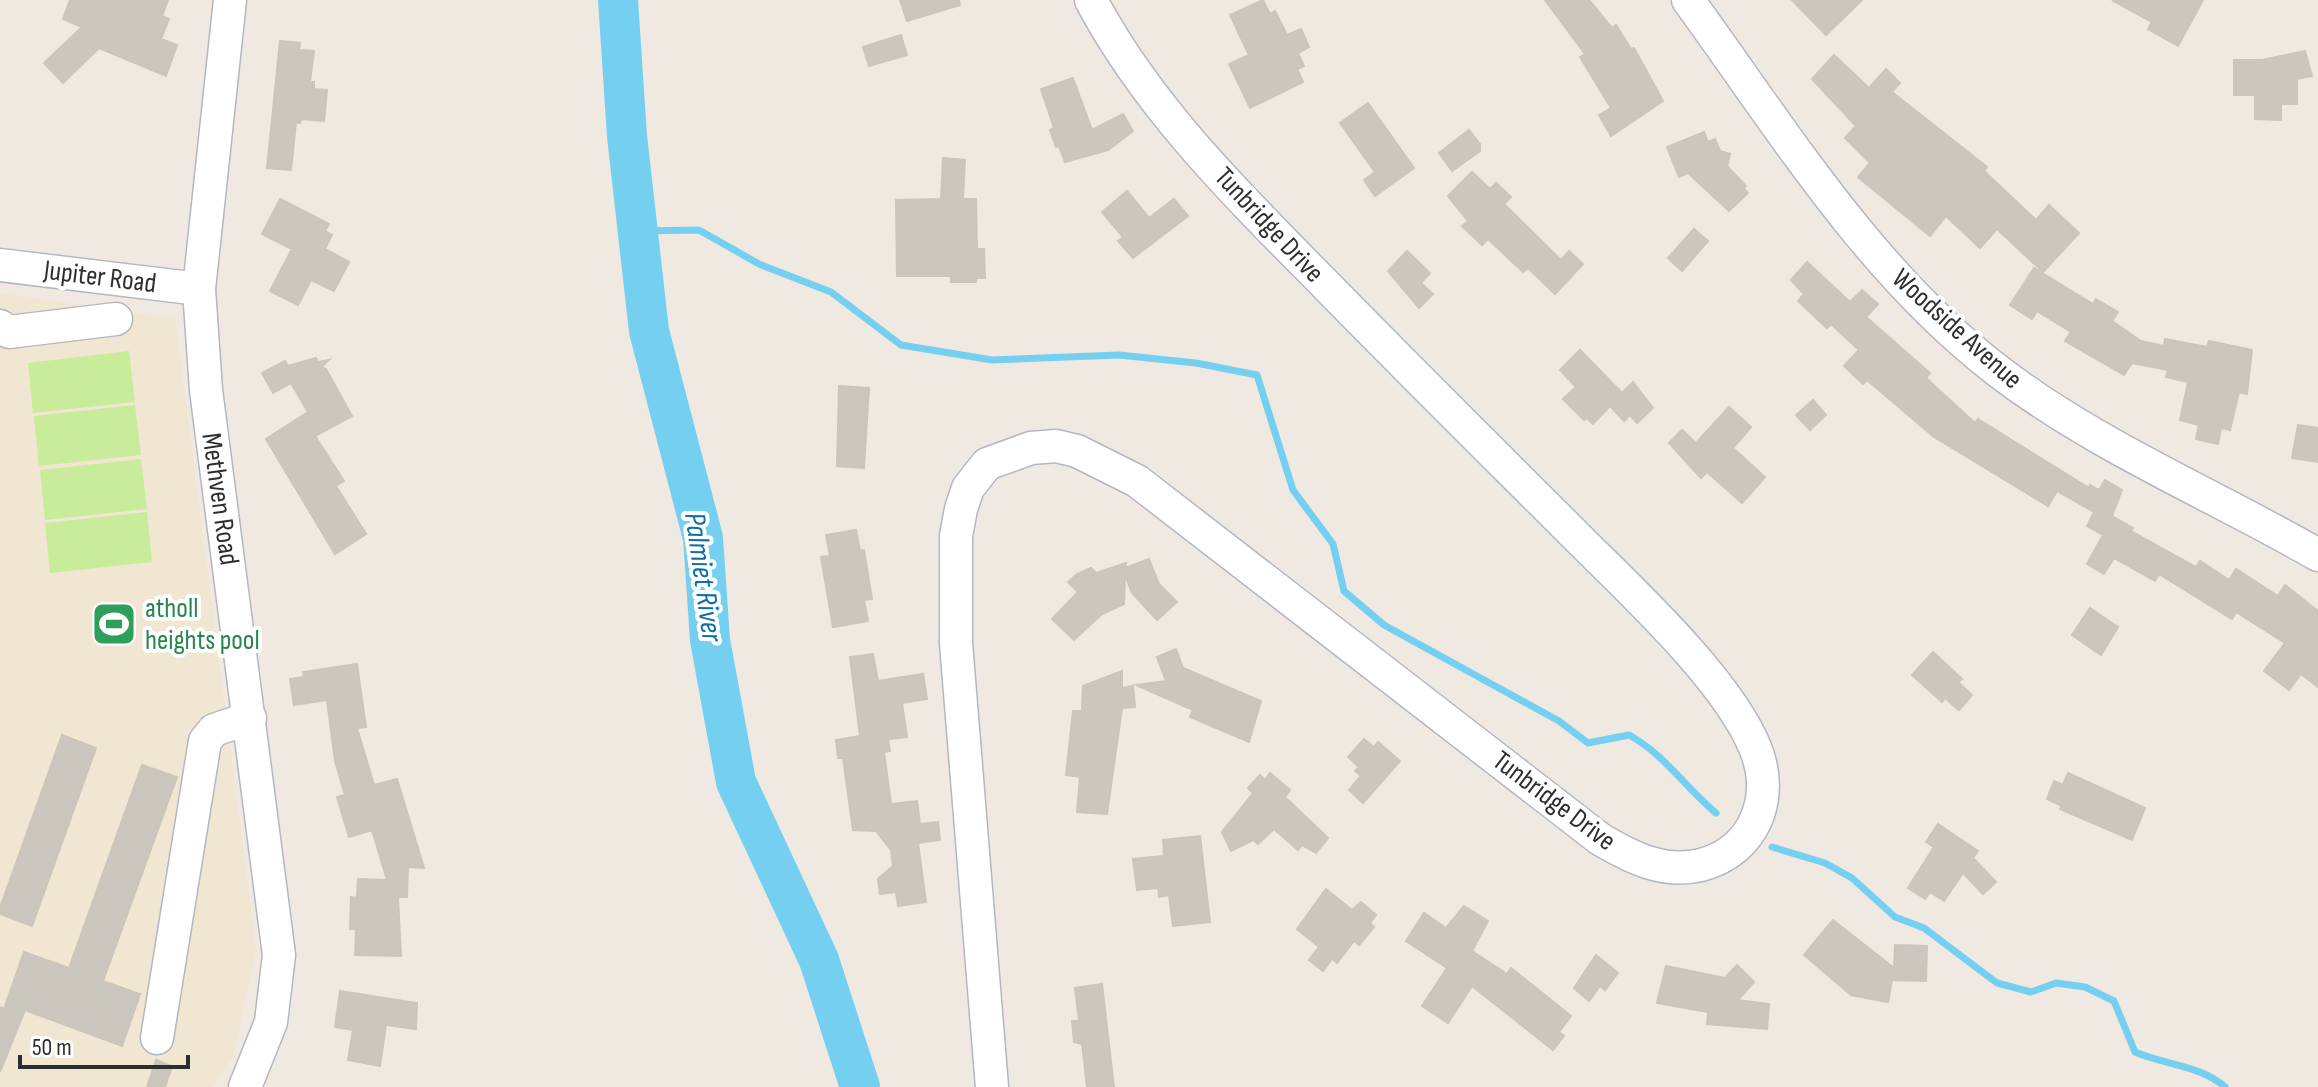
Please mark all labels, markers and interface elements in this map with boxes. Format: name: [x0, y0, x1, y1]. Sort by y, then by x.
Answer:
street label: Tunbridge Drive: [1207, 161, 1331, 289]
street label: Jupiter Road: [41, 254, 158, 300]
street label: Woodside Avenue: [1885, 262, 2029, 396]
street label: Methven Road: [194, 431, 246, 567]
water label: Palmiet River: [676, 510, 730, 645]
place label: atholl heights pool: [145, 592, 260, 657]
sports icon: atholl heights pool: [90, 600, 138, 648]
street label: Tunbridge Drive: [1486, 744, 1622, 858]
scale bar: [20, 1019, 188, 1069]
text: 50 m: [32, 1033, 72, 1062]

